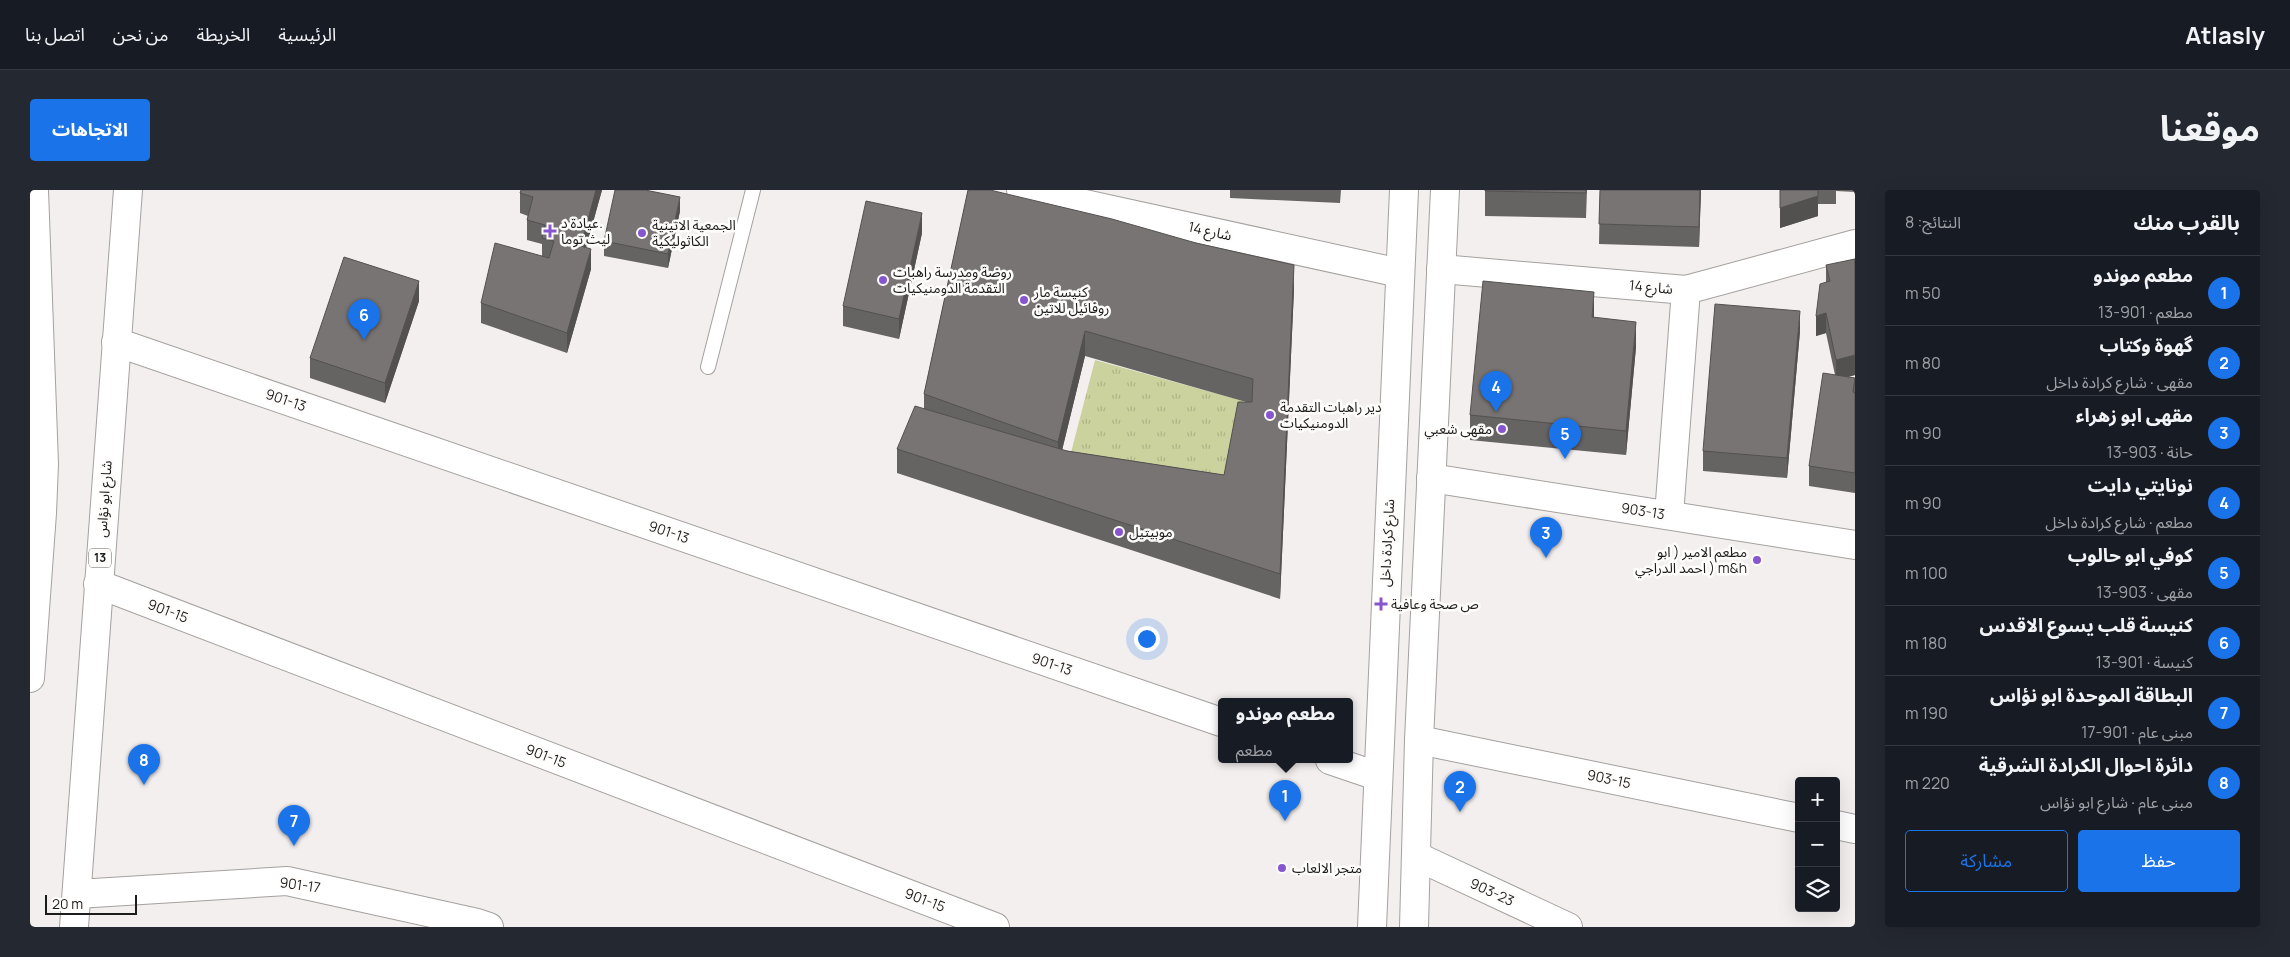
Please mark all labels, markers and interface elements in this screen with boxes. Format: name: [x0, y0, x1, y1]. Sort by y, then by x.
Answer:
text: Atlasly: [2185, 18, 2265, 51]
text: اتصل بنا: [25, 22, 85, 46]
text: من نحن: [113, 22, 168, 46]
text: الخريطة: [196, 22, 250, 46]
text: الرئيسية: [278, 22, 336, 46]
button: الاتجاهات: [30, 99, 150, 161]
text: موقعنا: [2160, 104, 2260, 152]
text: بالقرب منك: [2133, 208, 2240, 236]
text: النتائج: 8: [1905, 211, 1961, 233]
place label: عيادة د. ليث توما: [561, 213, 610, 248]
place label: الجمعية الاتينية الكاثوليكية: [652, 215, 736, 250]
street label: شارع 14: [1186, 217, 1234, 246]
marker: عيادة د. ليث توما: [543, 224, 557, 238]
marker: الجمعية الاتينية الكاثوليكية: [636, 227, 648, 239]
place label: روضة ومدرسة راهبات التقدمة الدومنيكيات: [893, 262, 1012, 297]
text: مطعم موندو: [2093, 262, 2193, 288]
marker: روضة ومدرسة راهبات التقدمة الدومنيكيات: [877, 274, 889, 286]
street label: شارع 14: [1628, 275, 1674, 300]
place label: كنيسة مار روفائيل للاتين: [1033, 282, 1109, 317]
text: 50 m: [1905, 282, 1941, 304]
text: 1: [2221, 282, 2228, 304]
marker: كنيسة مار روفائيل للاتين: [1018, 294, 1030, 306]
pin: 6: [348, 299, 380, 340]
text: مطعم · 901-13: [2098, 301, 2193, 323]
text: گهوة وكتاب: [2099, 332, 2193, 358]
text: 80 m: [1905, 352, 1941, 374]
text: 2: [2219, 352, 2229, 374]
pin: 4: [1480, 371, 1512, 412]
text: مقهى · شارع كرادة داخل: [2046, 371, 2193, 393]
street label: 901-13: [263, 384, 309, 415]
place label: دير راهبات التقدمة الدومنيكيات: [1280, 397, 1382, 432]
text: مقهى ابو زهراء: [2076, 402, 2193, 428]
marker: دير راهبات التقدمة الدومنيكيات: [1264, 409, 1276, 421]
pin: 5: [1549, 418, 1581, 459]
place label: مقهى شعبي: [1424, 419, 1492, 440]
text: 90 m: [1905, 422, 1941, 444]
text: 3: [2219, 422, 2229, 444]
marker: مقهى شعبي: [1496, 423, 1508, 435]
text: حانة · 903-13: [2106, 441, 2193, 463]
street label: شارع ابو نؤاس: [91, 460, 118, 538]
text: نونايتي دايت: [2088, 472, 2193, 498]
text: 90 m: [1905, 492, 1941, 514]
text: 4: [2219, 492, 2229, 514]
street label: 903-13: [1620, 498, 1666, 523]
street label: شارع كرادة داخل: [1375, 499, 1400, 588]
text: مطعم · شارع كرادة داخل: [2045, 511, 2193, 533]
street label: 901-13: [646, 516, 692, 547]
pin: 3: [1530, 517, 1562, 558]
place label: موبيتيل: [1129, 522, 1173, 541]
marker: موبيتيل: [1113, 526, 1125, 538]
place label: مطعم الامير ( ابو احمد الدراجي ) m&h: [1635, 542, 1747, 579]
text: كوفي ابو حالوب: [2068, 542, 2193, 568]
road number: 13: [89, 548, 111, 568]
marker: مطعم الامير ( ابو احمد الدراجي ) m&h: [1751, 554, 1763, 566]
text: 100 m: [1905, 562, 1948, 584]
text: 5: [2219, 562, 2229, 584]
text: مقهى · 903-13: [2096, 581, 2193, 603]
street label: 901-15: [145, 594, 191, 627]
place label: ص صحة وعافية: [1391, 594, 1479, 613]
marker: ص صحة وعافية: [1375, 598, 1387, 610]
text: كنيسة قلب يسوع الاقدس: [1980, 612, 2193, 638]
your location: [1134, 626, 1160, 652]
text: 180 m: [1905, 632, 1947, 654]
text: 6: [2219, 632, 2229, 654]
street label: 901-13: [1029, 648, 1075, 679]
text: كنيسة · 901-13: [2096, 651, 2193, 673]
text: البطاقة الموحدة ابو نؤاس: [1990, 682, 2193, 708]
popup: [1218, 698, 1353, 763]
text: مطعم موندو: [1236, 700, 1335, 726]
text: 190 m: [1905, 702, 1948, 724]
text: 7: [2220, 702, 2228, 724]
text: مبنى عام · 901-17: [2081, 721, 2193, 743]
street label: 901-15: [523, 739, 569, 772]
text: مطعم: [1236, 739, 1273, 761]
pin: 8: [128, 744, 160, 785]
text: دائرة احوال الكرادة الشرقية: [1979, 752, 2193, 778]
street label: 903-15: [1585, 765, 1633, 792]
pin: 2: [1444, 771, 1476, 812]
text: 220 m: [1905, 772, 1950, 794]
text: 8: [2219, 772, 2229, 794]
map controls: [1795, 777, 1840, 912]
button: +: [1795, 777, 1840, 822]
pin: 1: [1269, 780, 1301, 821]
text: مبنى عام · شارع ابو نؤاس: [2040, 791, 2193, 813]
pin: 7: [278, 805, 310, 846]
button: −: [1795, 822, 1840, 867]
button: مشاركة: [1905, 830, 2068, 892]
button: حفظ: [2078, 830, 2240, 892]
place label: متجر الالعاب: [1292, 858, 1362, 877]
marker: متجر الالعاب: [1276, 862, 1288, 874]
button: layers: [1795, 867, 1840, 912]
street label: 901-17: [278, 872, 322, 897]
street label: 903-23: [1467, 873, 1517, 910]
street label: 901-15: [902, 883, 948, 916]
scale bar: [45, 892, 138, 915]
text: 20 m: [52, 894, 83, 913]

